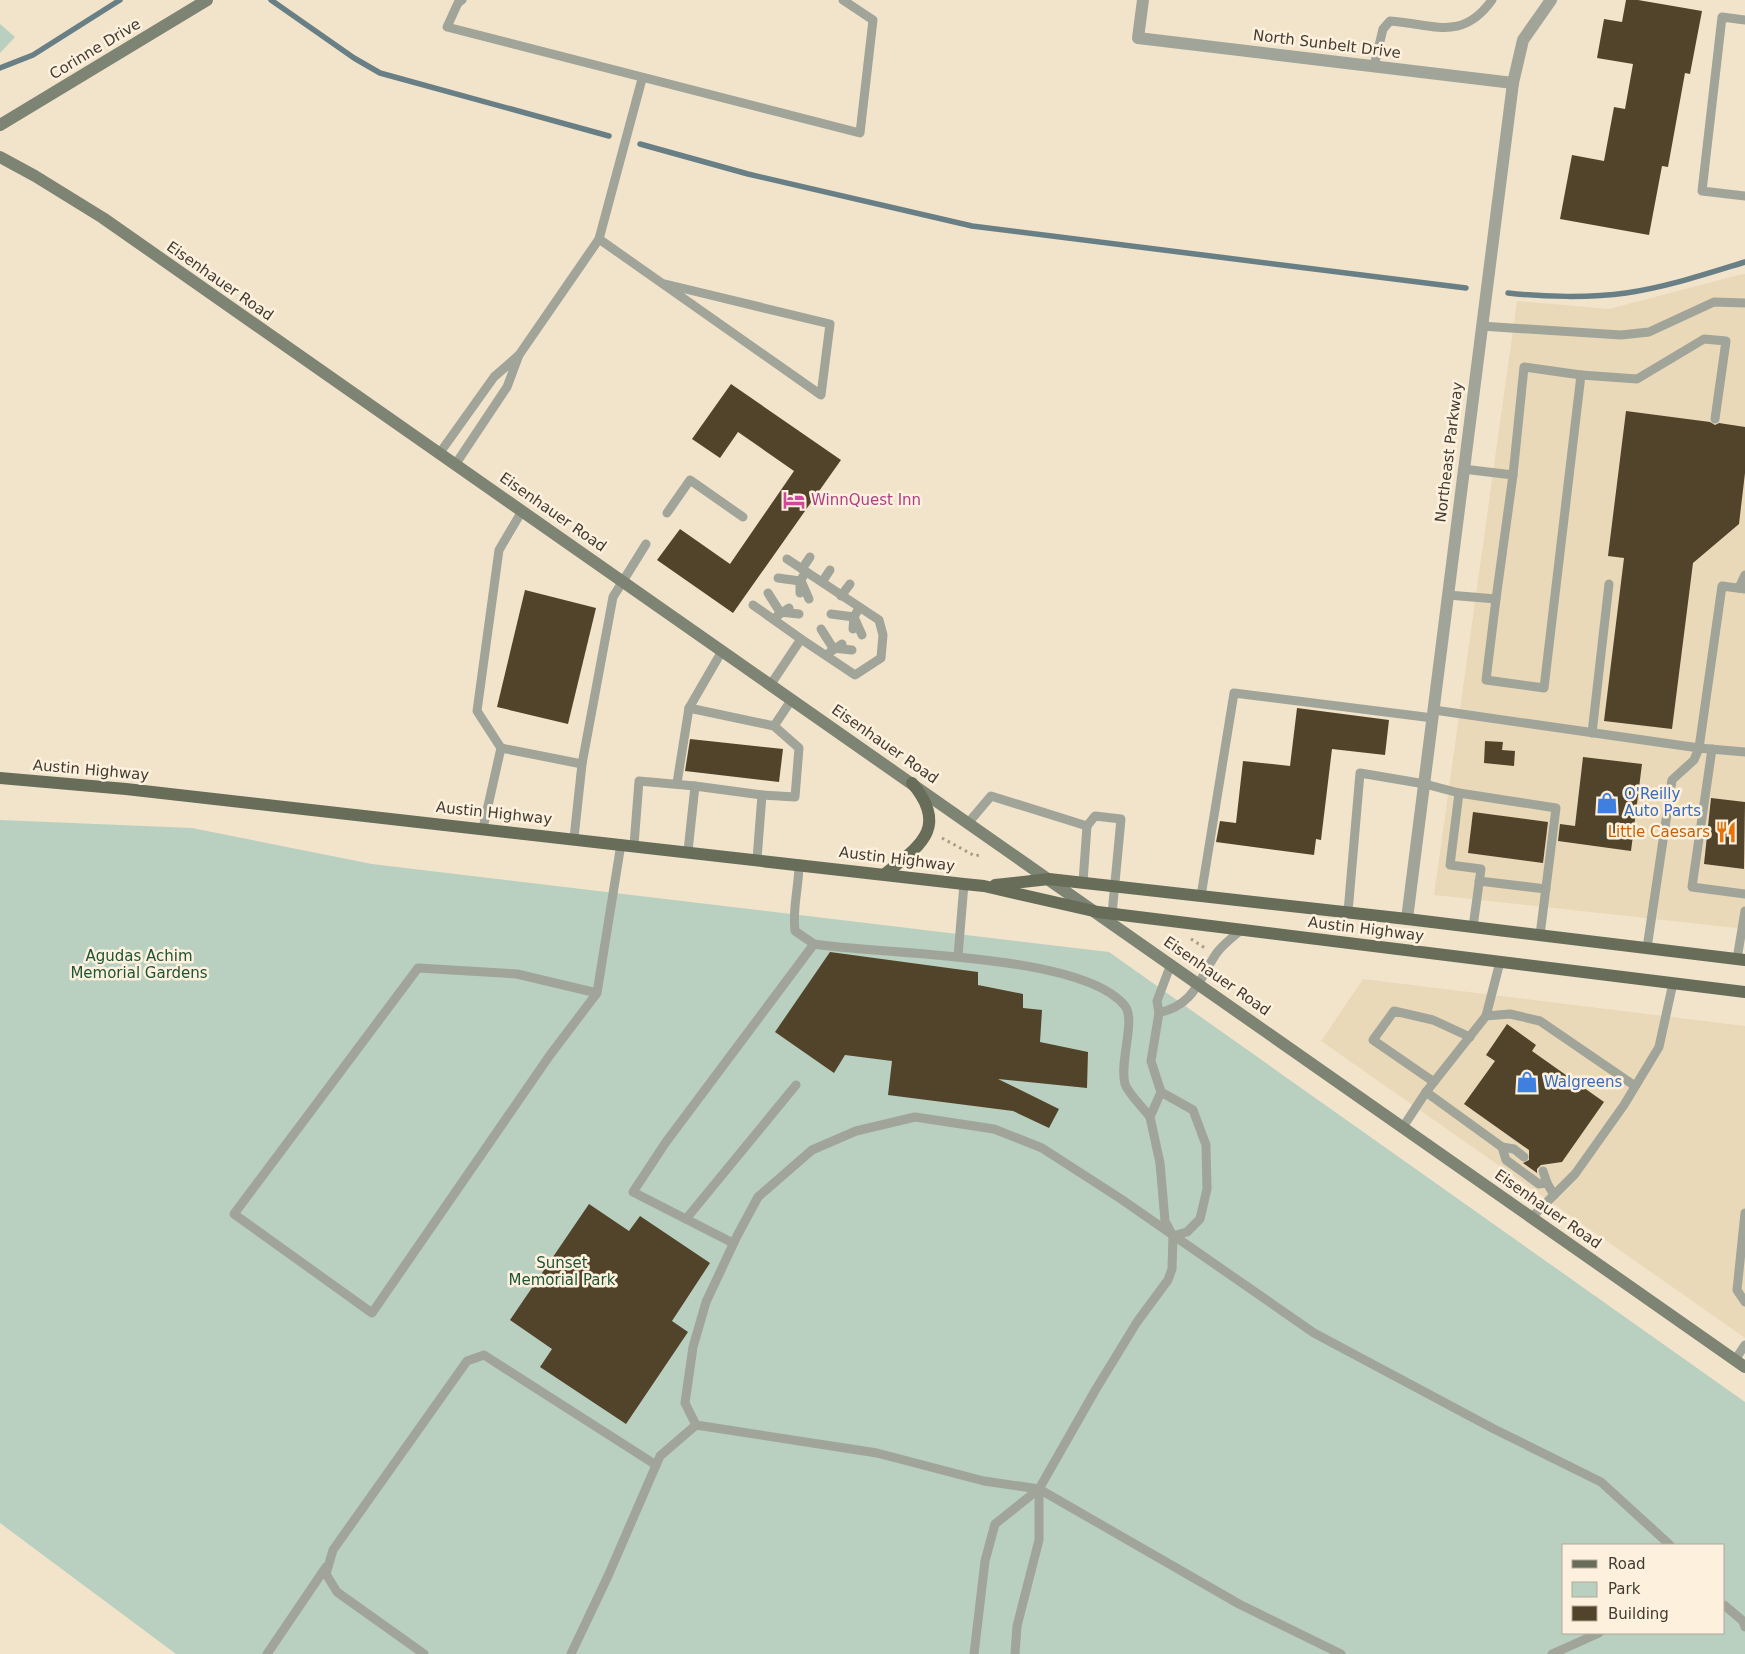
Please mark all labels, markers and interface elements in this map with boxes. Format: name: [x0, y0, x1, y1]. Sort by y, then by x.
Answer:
street label: Corinne Drive: [46, 15, 144, 83]
street label: North Sunbelt Drive: [1252, 26, 1402, 62]
street label: Eisenhauer Road: [163, 237, 277, 325]
street label: Northeast Parkway: [1431, 381, 1467, 523]
street label: Eisenhauer Road: [496, 468, 610, 556]
hotel icon: WinnQuest Inn: [781, 487, 807, 513]
place label: WinnQuest Inn: [811, 491, 921, 509]
street label: Eisenhauer Road: [828, 700, 942, 788]
street label: Austin Highway: [32, 756, 150, 784]
place label: O'Reilly Auto Parts: [1624, 785, 1701, 820]
shop icon: O'Reilly Auto Parts: [1594, 790, 1620, 816]
street label: Austin Highway: [435, 798, 553, 828]
restaurant icon: Little Caesars: [1713, 819, 1739, 845]
place label: Little Caesars: [1608, 823, 1710, 841]
street label: Austin Highway: [838, 843, 956, 875]
street label: Austin Highway: [1307, 913, 1425, 945]
street label: Eisenhauer Road: [1160, 932, 1274, 1020]
park label: Agudas Achim Memorial Gardens: [70, 947, 208, 982]
shop icon: Walgreens: [1514, 1069, 1540, 1095]
place label: Walgreens: [1544, 1073, 1623, 1091]
street label: Eisenhauer Road: [1491, 1165, 1605, 1253]
park label: Sunset Memorial Park: [509, 1254, 616, 1289]
legend: [1562, 1544, 1725, 1634]
text: Road: [1608, 1555, 1646, 1573]
text: Park: [1608, 1580, 1641, 1598]
text: Building: [1608, 1605, 1669, 1623]

